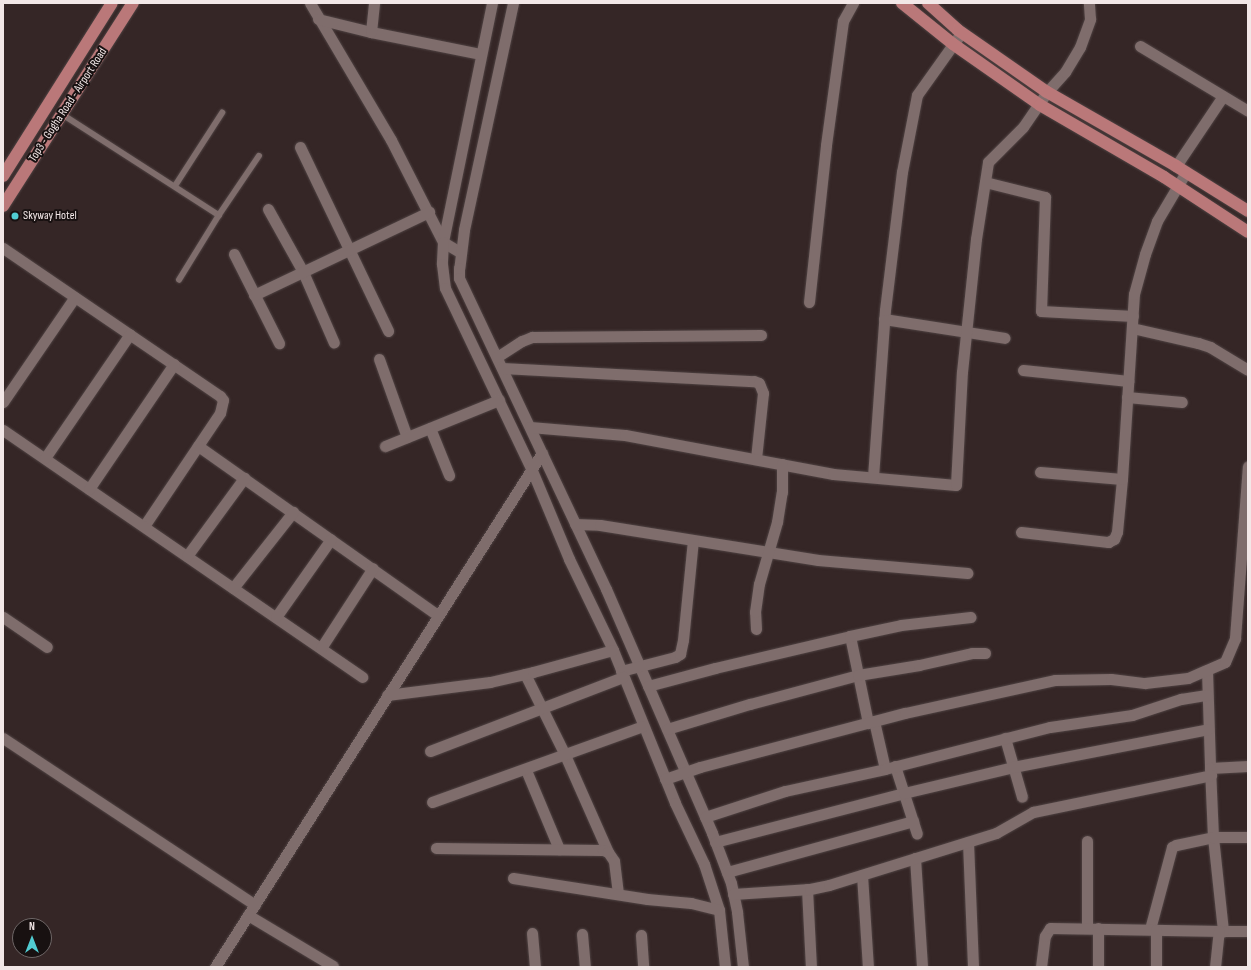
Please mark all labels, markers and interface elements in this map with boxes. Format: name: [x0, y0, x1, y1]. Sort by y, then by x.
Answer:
street label: Top3 - Gogha Road - Airport Road: [26, 45, 110, 165]
place label: Skyway Hotel: [23, 209, 77, 223]
marker: Skyway Hotel: [10, 211, 20, 221]
north arrow: [12, 918, 52, 958]
text: N: [29, 920, 35, 933]

